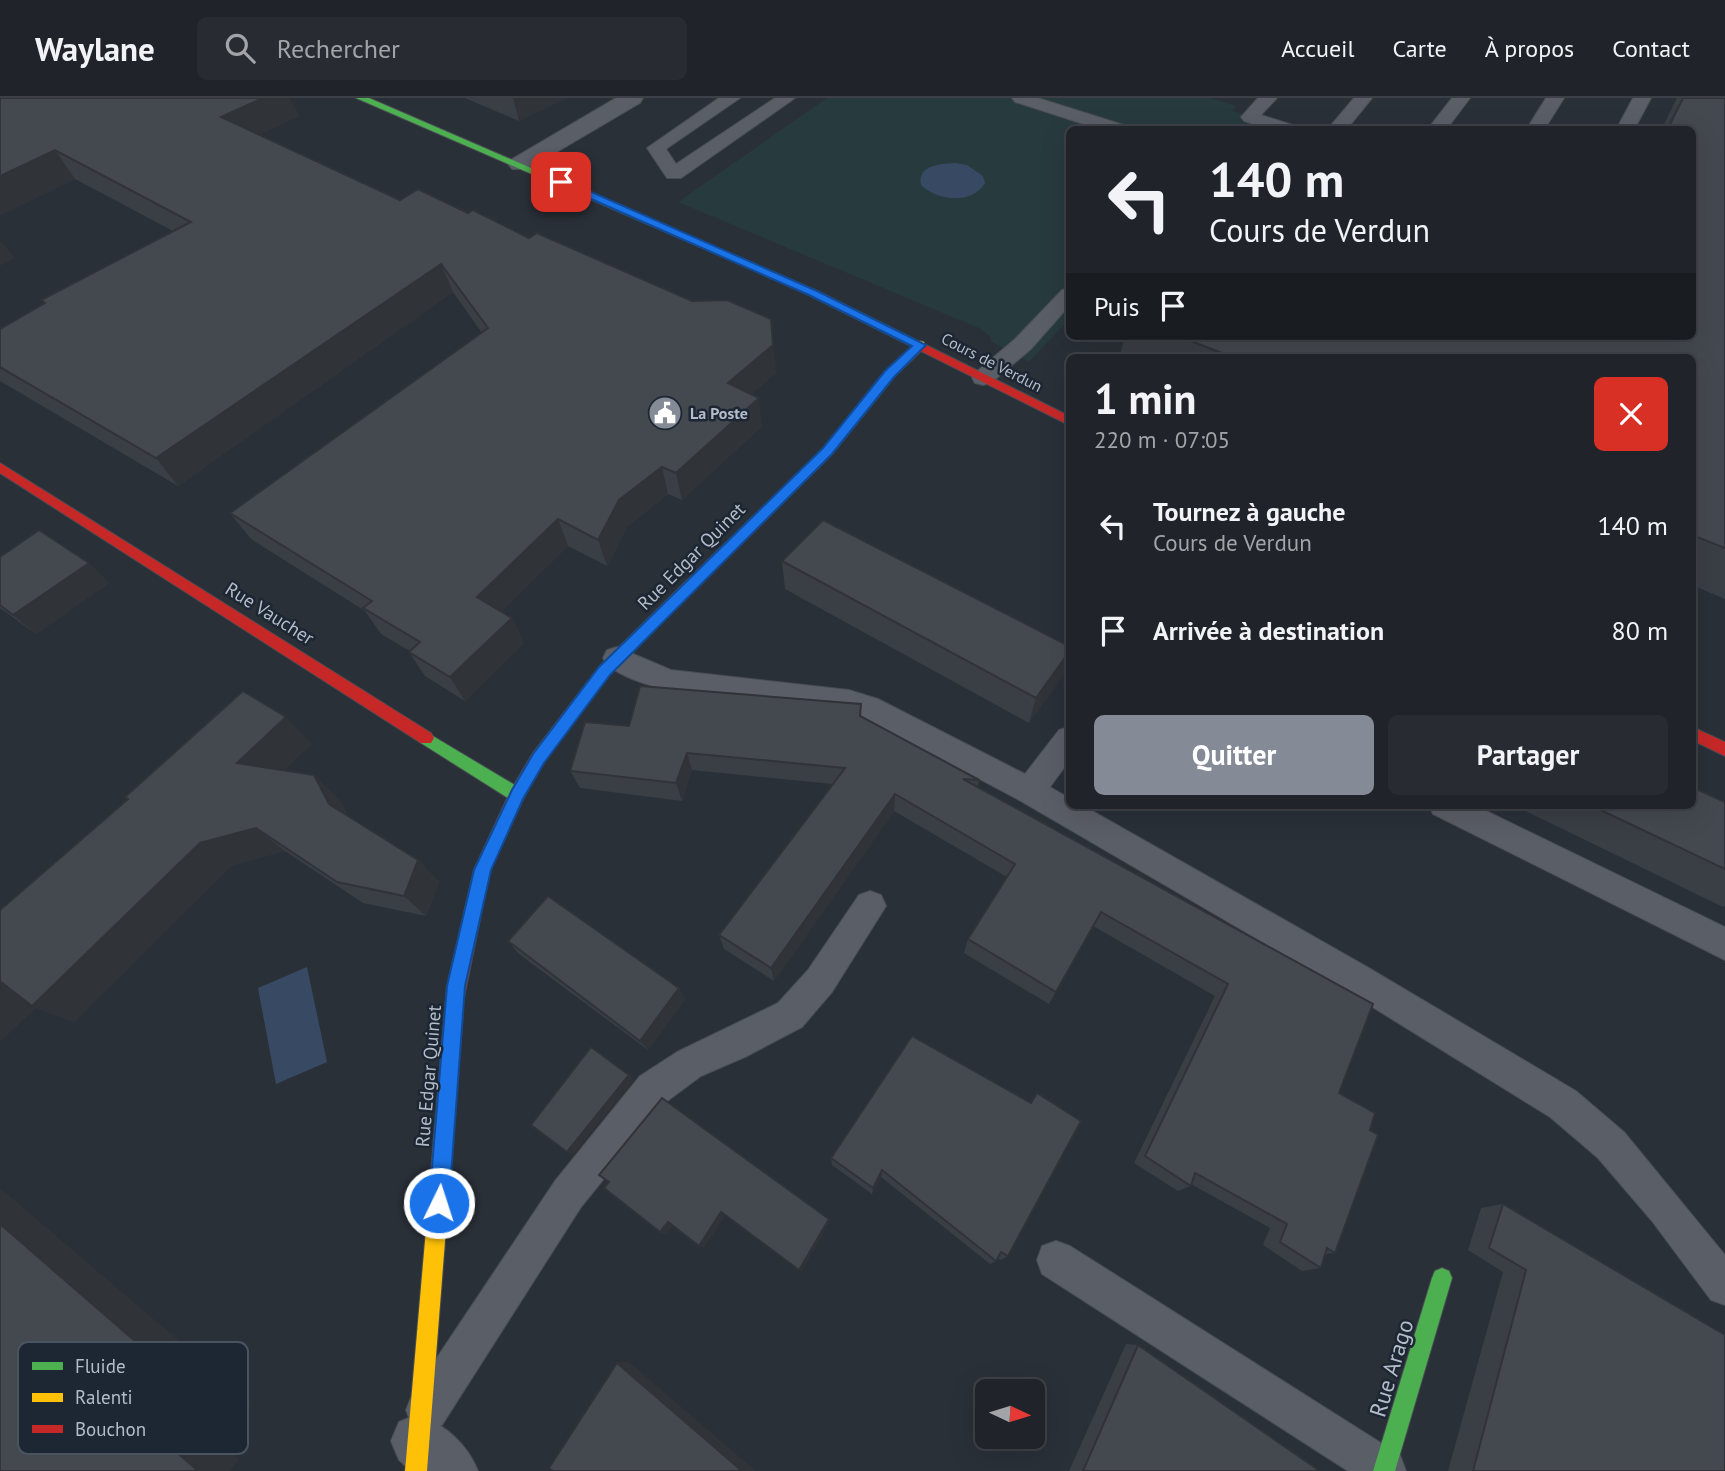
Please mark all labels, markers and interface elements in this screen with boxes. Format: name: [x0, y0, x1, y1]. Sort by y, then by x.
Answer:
search box: [197, 17, 687, 80]
text: Waylane: [35, 27, 155, 70]
icon: search: [221, 29, 259, 67]
text: Rechercher: [277, 32, 400, 65]
text: Accueil: [1281, 33, 1355, 64]
text: Carte: [1393, 33, 1447, 64]
text: À propos: [1485, 33, 1574, 64]
text: Contact: [1612, 33, 1690, 64]
text: 140 m: [1209, 147, 1344, 211]
pin: [531, 152, 591, 212]
icon: left: [1094, 154, 1185, 245]
icon: arrive: [542, 163, 580, 201]
text: Cours de Verdun: [1209, 209, 1430, 251]
icon: arrive: [1154, 287, 1192, 325]
text: Puis: [1094, 290, 1140, 323]
street label: Cours de Verdun: [938, 328, 1046, 396]
text: 1 min: [1094, 371, 1196, 426]
button: close: [1594, 377, 1668, 451]
public building icon: La Poste: [646, 394, 684, 432]
place label: La Poste: [690, 403, 748, 423]
text: 220 m · 07:05: [1094, 425, 1230, 454]
text: Tournez à gauche: [1153, 495, 1345, 528]
street label: Rue Edgar Quinet: [632, 497, 750, 615]
icon: left: [1094, 507, 1132, 545]
text: 140 m: [1597, 509, 1668, 542]
text: Cours de Verdun: [1153, 528, 1312, 557]
street label: Rue Vaucher: [221, 576, 319, 650]
icon: arrive: [1094, 612, 1132, 650]
text: Arrivée à destination: [1153, 614, 1384, 647]
text: 80 m: [1612, 614, 1668, 647]
button: Quitter: [1094, 715, 1374, 795]
button: Partager: [1388, 715, 1668, 795]
street label: Rue Edgar Quinet: [410, 1003, 446, 1148]
position arrow: [402, 1166, 476, 1240]
street label: Rue Arago: [1362, 1316, 1420, 1420]
legend: [18, 1342, 248, 1454]
text: Fluide: [75, 1354, 126, 1378]
north arrow: [975, 1379, 1045, 1449]
map controls: [975, 1379, 1045, 1449]
text: Ralenti: [75, 1385, 133, 1409]
text: Bouchon: [75, 1417, 146, 1441]

